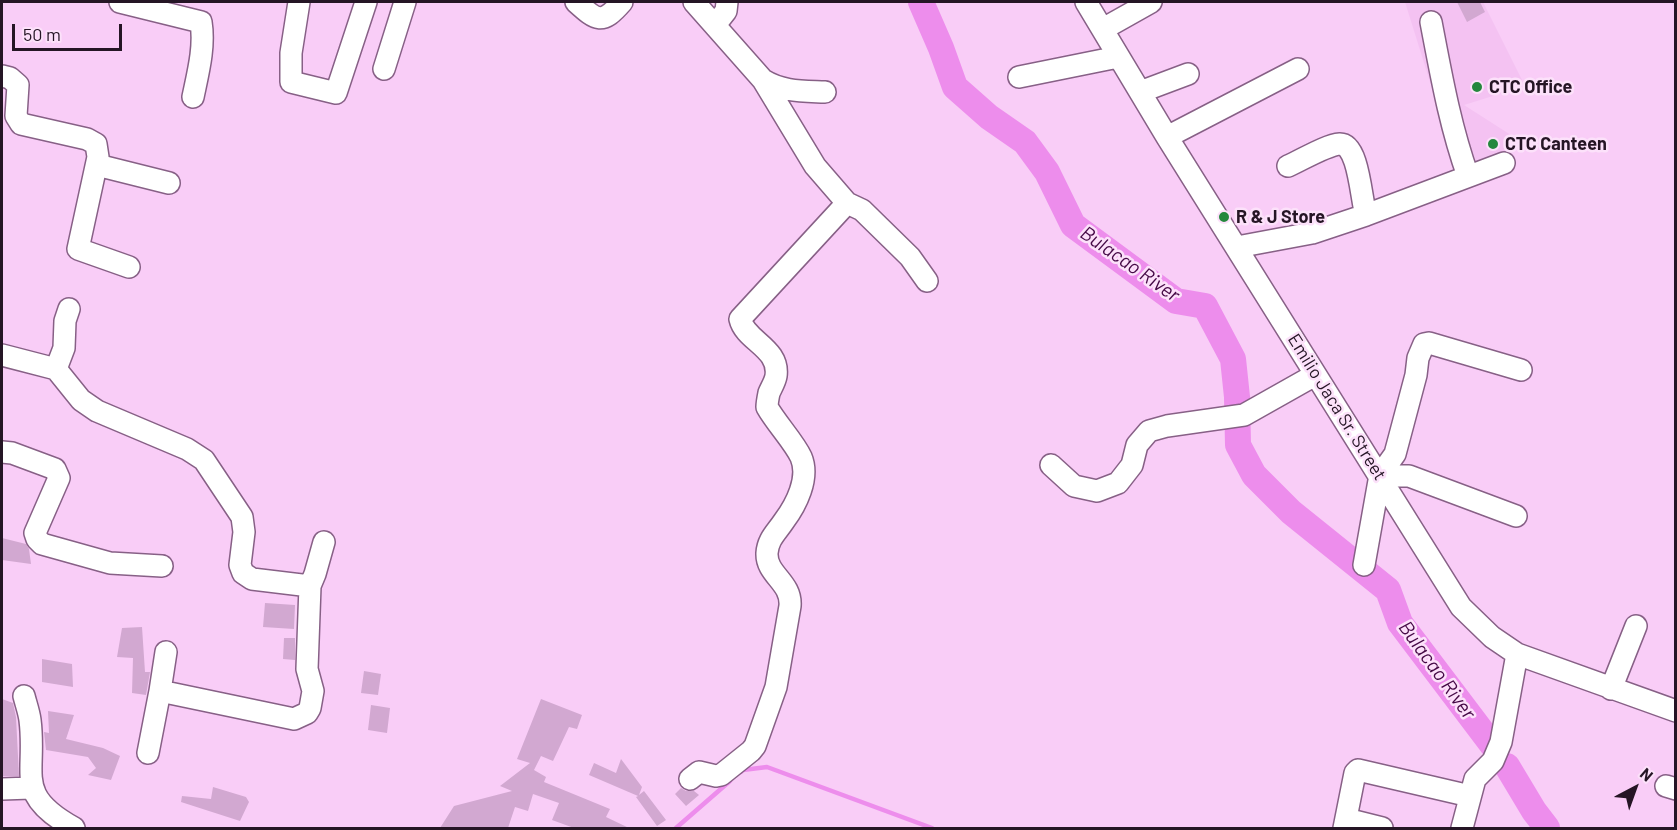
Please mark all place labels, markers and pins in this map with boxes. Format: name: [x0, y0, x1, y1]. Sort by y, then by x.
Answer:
place label: CTC Office: [1489, 76, 1572, 98]
marker: CTC Office: [1470, 80, 1484, 94]
place label: CTC Canteen: [1505, 133, 1607, 155]
marker: CTC Canteen: [1486, 137, 1500, 151]
place label: R & J Store: [1236, 206, 1325, 228]
marker: R & J Store: [1217, 210, 1231, 224]

